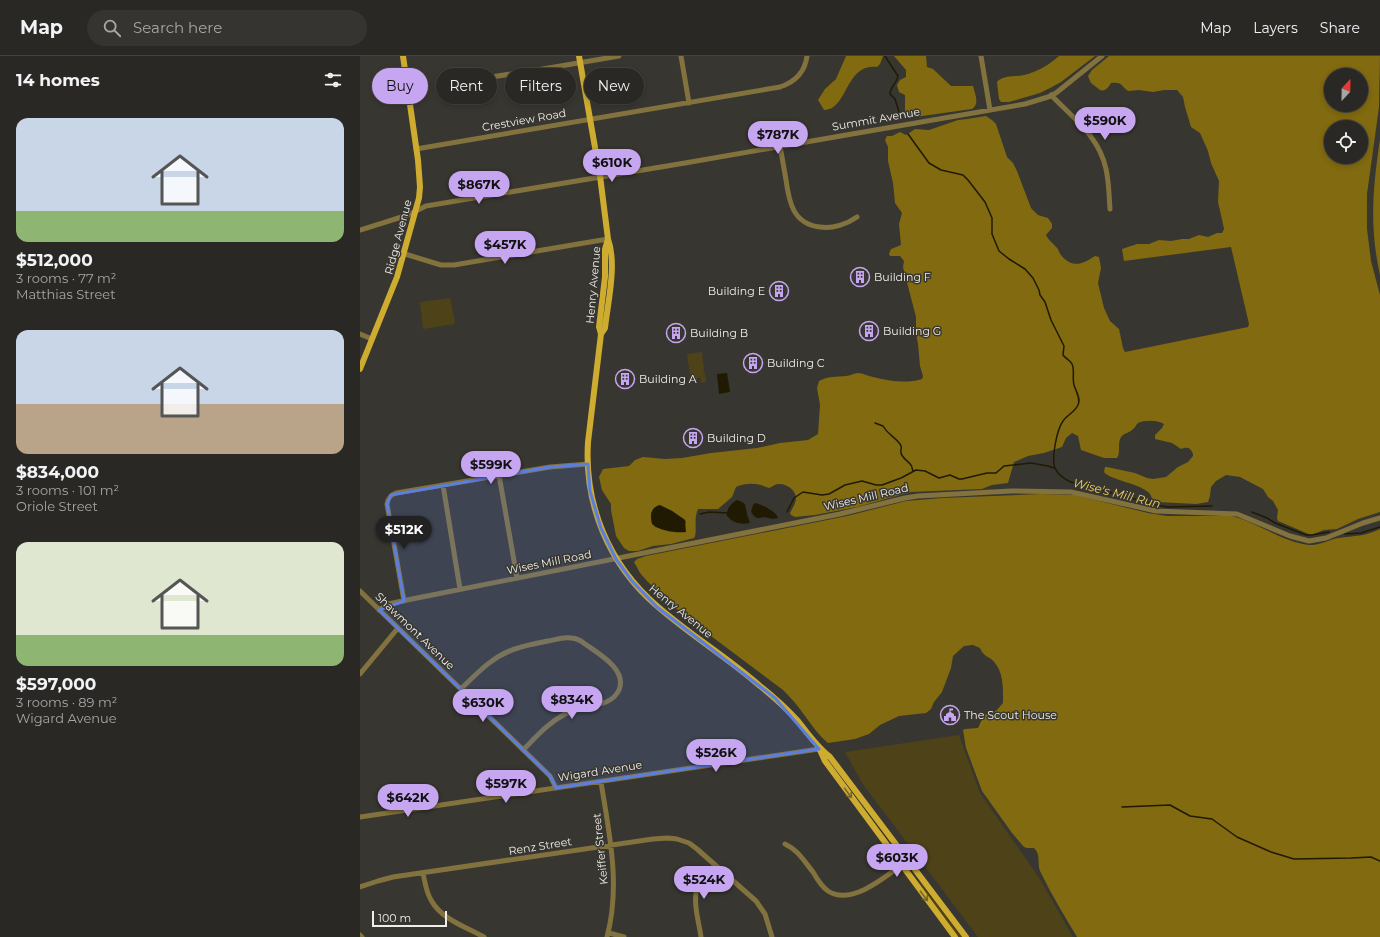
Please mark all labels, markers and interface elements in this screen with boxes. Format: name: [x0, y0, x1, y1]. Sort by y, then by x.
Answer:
search box: [87, 10, 367, 46]
text: Map: [20, 16, 63, 39]
icon: search: [101, 17, 123, 39]
text: Search here: [133, 18, 222, 37]
text: Map: [1200, 19, 1231, 37]
text: Layers: [1253, 19, 1298, 37]
text: Share: [1320, 19, 1360, 37]
chip: Buy: [372, 68, 428, 104]
chip: Rent: [436, 68, 497, 104]
chip: Filters: [505, 68, 576, 104]
chip: New: [584, 68, 644, 104]
north arrow: [1324, 68, 1368, 112]
map controls: [1324, 68, 1368, 164]
icon: filters: [322, 69, 344, 91]
text: 14 homes: [16, 70, 100, 90]
street label: Summit Avenue: [831, 104, 921, 134]
street label: Crestview Road: [481, 106, 567, 134]
pin: $590K: [1077, 107, 1133, 141]
text: $590K: [1084, 112, 1126, 128]
button: locate: [1324, 120, 1368, 164]
pin: $787K: [750, 121, 806, 155]
text: $787K: [757, 126, 799, 142]
icon: home: [144, 144, 216, 216]
pin: $610K: [584, 149, 640, 183]
text: $610K: [592, 154, 632, 170]
pin: $867K: [451, 171, 507, 205]
text: $867K: [458, 176, 500, 192]
street label: Ridge Avenue: [381, 198, 415, 276]
pin: $457K: [477, 231, 533, 265]
text: $457K: [484, 236, 526, 252]
street label: Henry Avenue: [583, 245, 603, 324]
text: $512,000: [16, 250, 93, 270]
building icon: Building F: [849, 266, 871, 288]
text: 3 rooms · 77 m²: [16, 270, 116, 286]
place label: Building F: [874, 270, 931, 284]
building icon: Building E: [768, 280, 790, 302]
place label: Building E: [708, 284, 765, 298]
text: Matthias Street: [16, 286, 115, 302]
building icon: Building G: [858, 320, 880, 342]
building icon: Building B: [665, 322, 687, 344]
place label: Building G: [883, 324, 941, 338]
place label: Building B: [690, 326, 748, 340]
building icon: Building C: [742, 352, 764, 374]
icon: home: [144, 356, 216, 428]
place label: Building C: [767, 356, 825, 370]
building icon: Building A: [614, 368, 636, 390]
place label: Building A: [639, 372, 697, 386]
building icon: Building D: [682, 427, 704, 449]
place label: Building D: [707, 431, 766, 445]
pin: $599K: [463, 451, 519, 485]
text: $599K: [470, 456, 512, 472]
text: $834,000: [16, 462, 99, 482]
water label: Wise's Mill Run: [1072, 475, 1162, 511]
street label: Wises Mill Road: [822, 480, 910, 514]
text: 3 rooms · 101 m²: [16, 482, 119, 498]
text: Oriole Street: [16, 498, 98, 514]
pin: $512K: [376, 516, 432, 550]
text: $512K: [385, 521, 423, 537]
street label: Wises Mill Road: [505, 547, 593, 577]
icon: home: [144, 568, 216, 640]
street label: Henry Avenue: [646, 581, 716, 641]
street label: Shawmont Avenue: [372, 589, 458, 673]
text: $597,000: [16, 674, 96, 694]
pin: $834K: [544, 686, 600, 720]
pin: $630K: [455, 689, 511, 723]
text: $834K: [550, 691, 594, 707]
text: 3 rooms · 89 m²: [16, 694, 117, 710]
text: $630K: [462, 694, 504, 710]
public building icon: The Scout House: [939, 704, 961, 726]
place label: The Scout House: [964, 708, 1057, 722]
text: Wigard Avenue: [16, 710, 117, 726]
pin: $526K: [688, 739, 744, 773]
text: $526K: [695, 744, 737, 760]
street label: Wigard Avenue: [557, 757, 643, 785]
pin: $597K: [478, 770, 534, 804]
text: $597K: [485, 775, 527, 791]
pin: $642K: [380, 784, 436, 818]
one-way arrow: [844, 787, 852, 798]
text: $642K: [387, 789, 429, 805]
street label: Keiffer Street: [589, 812, 611, 885]
street label: Renz Street: [507, 834, 573, 858]
pin: $603K: [869, 844, 925, 878]
text: $603K: [876, 849, 918, 865]
pin: $524K: [676, 866, 732, 900]
text: $524K: [683, 871, 725, 887]
one-way arrow: [920, 891, 928, 902]
scale bar: [372, 909, 447, 928]
text: 100 m: [378, 911, 411, 925]

